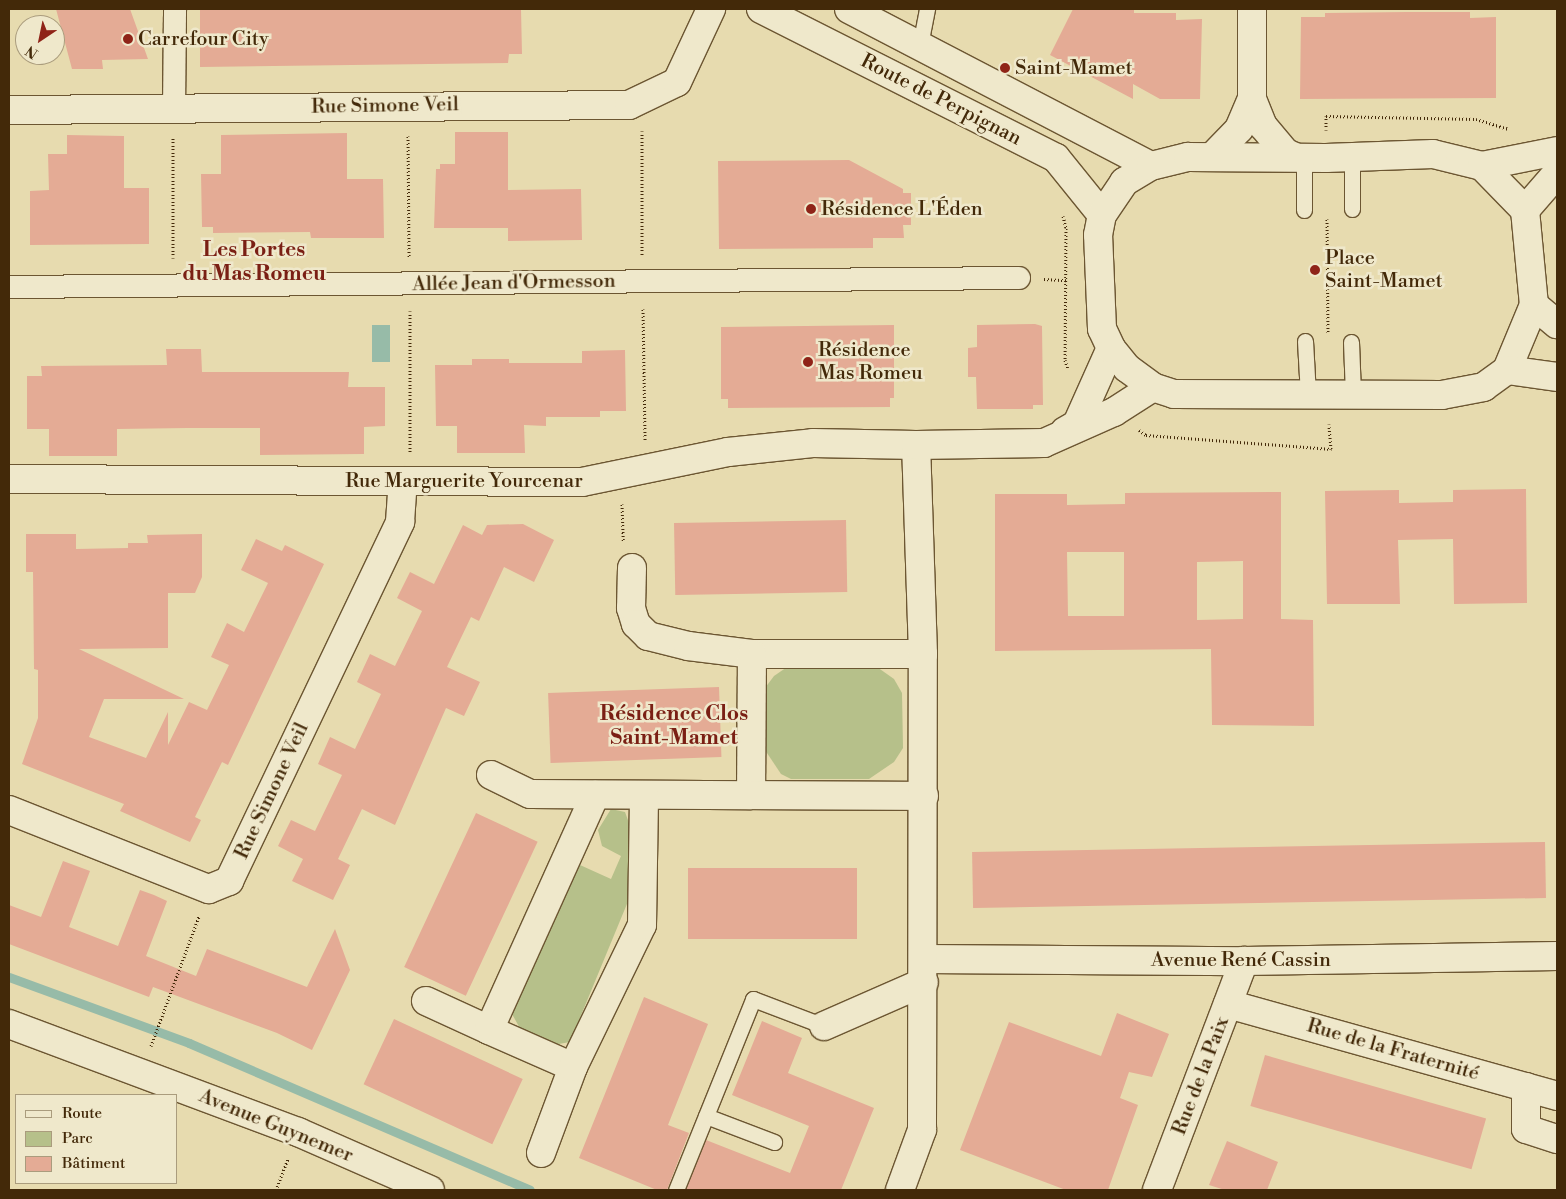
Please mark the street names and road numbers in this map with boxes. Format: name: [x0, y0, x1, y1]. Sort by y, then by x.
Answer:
street label: Route de Perpignan: [857, 49, 1025, 151]
street label: Rue Simone Veil: [311, 93, 459, 119]
street label: Allée Jean d'Ormesson: [412, 269, 616, 297]
street label: Rue Marguerite Yourcenar: [345, 469, 583, 493]
street label: Rue Simone Veil: [230, 719, 314, 863]
street label: Avenue René Cassin: [1151, 948, 1331, 972]
street label: Rue de la Paix: [1167, 1014, 1235, 1138]
street label: Rue de la Fraternité: [1304, 1014, 1482, 1086]
street label: Avenue Guynemer: [195, 1084, 357, 1168]

